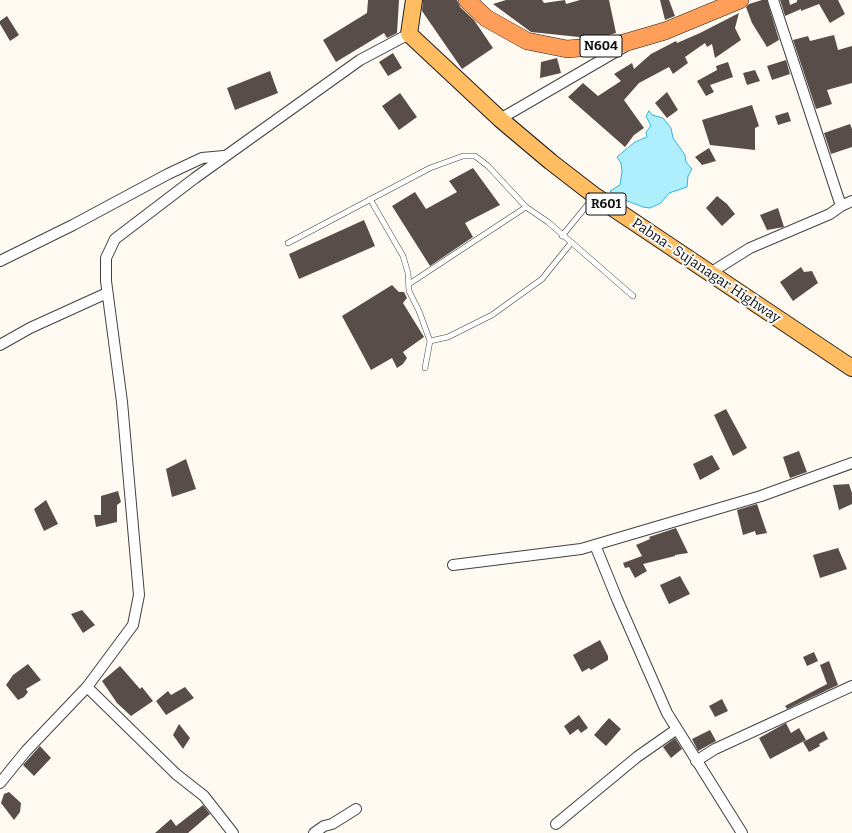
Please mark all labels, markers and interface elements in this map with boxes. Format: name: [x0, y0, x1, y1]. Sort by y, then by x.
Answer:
road number: N604: [580, 35, 622, 57]
road number: R601: [586, 193, 626, 215]
street label: Pabna- Sujanagar Highway: [629, 215, 783, 327]

